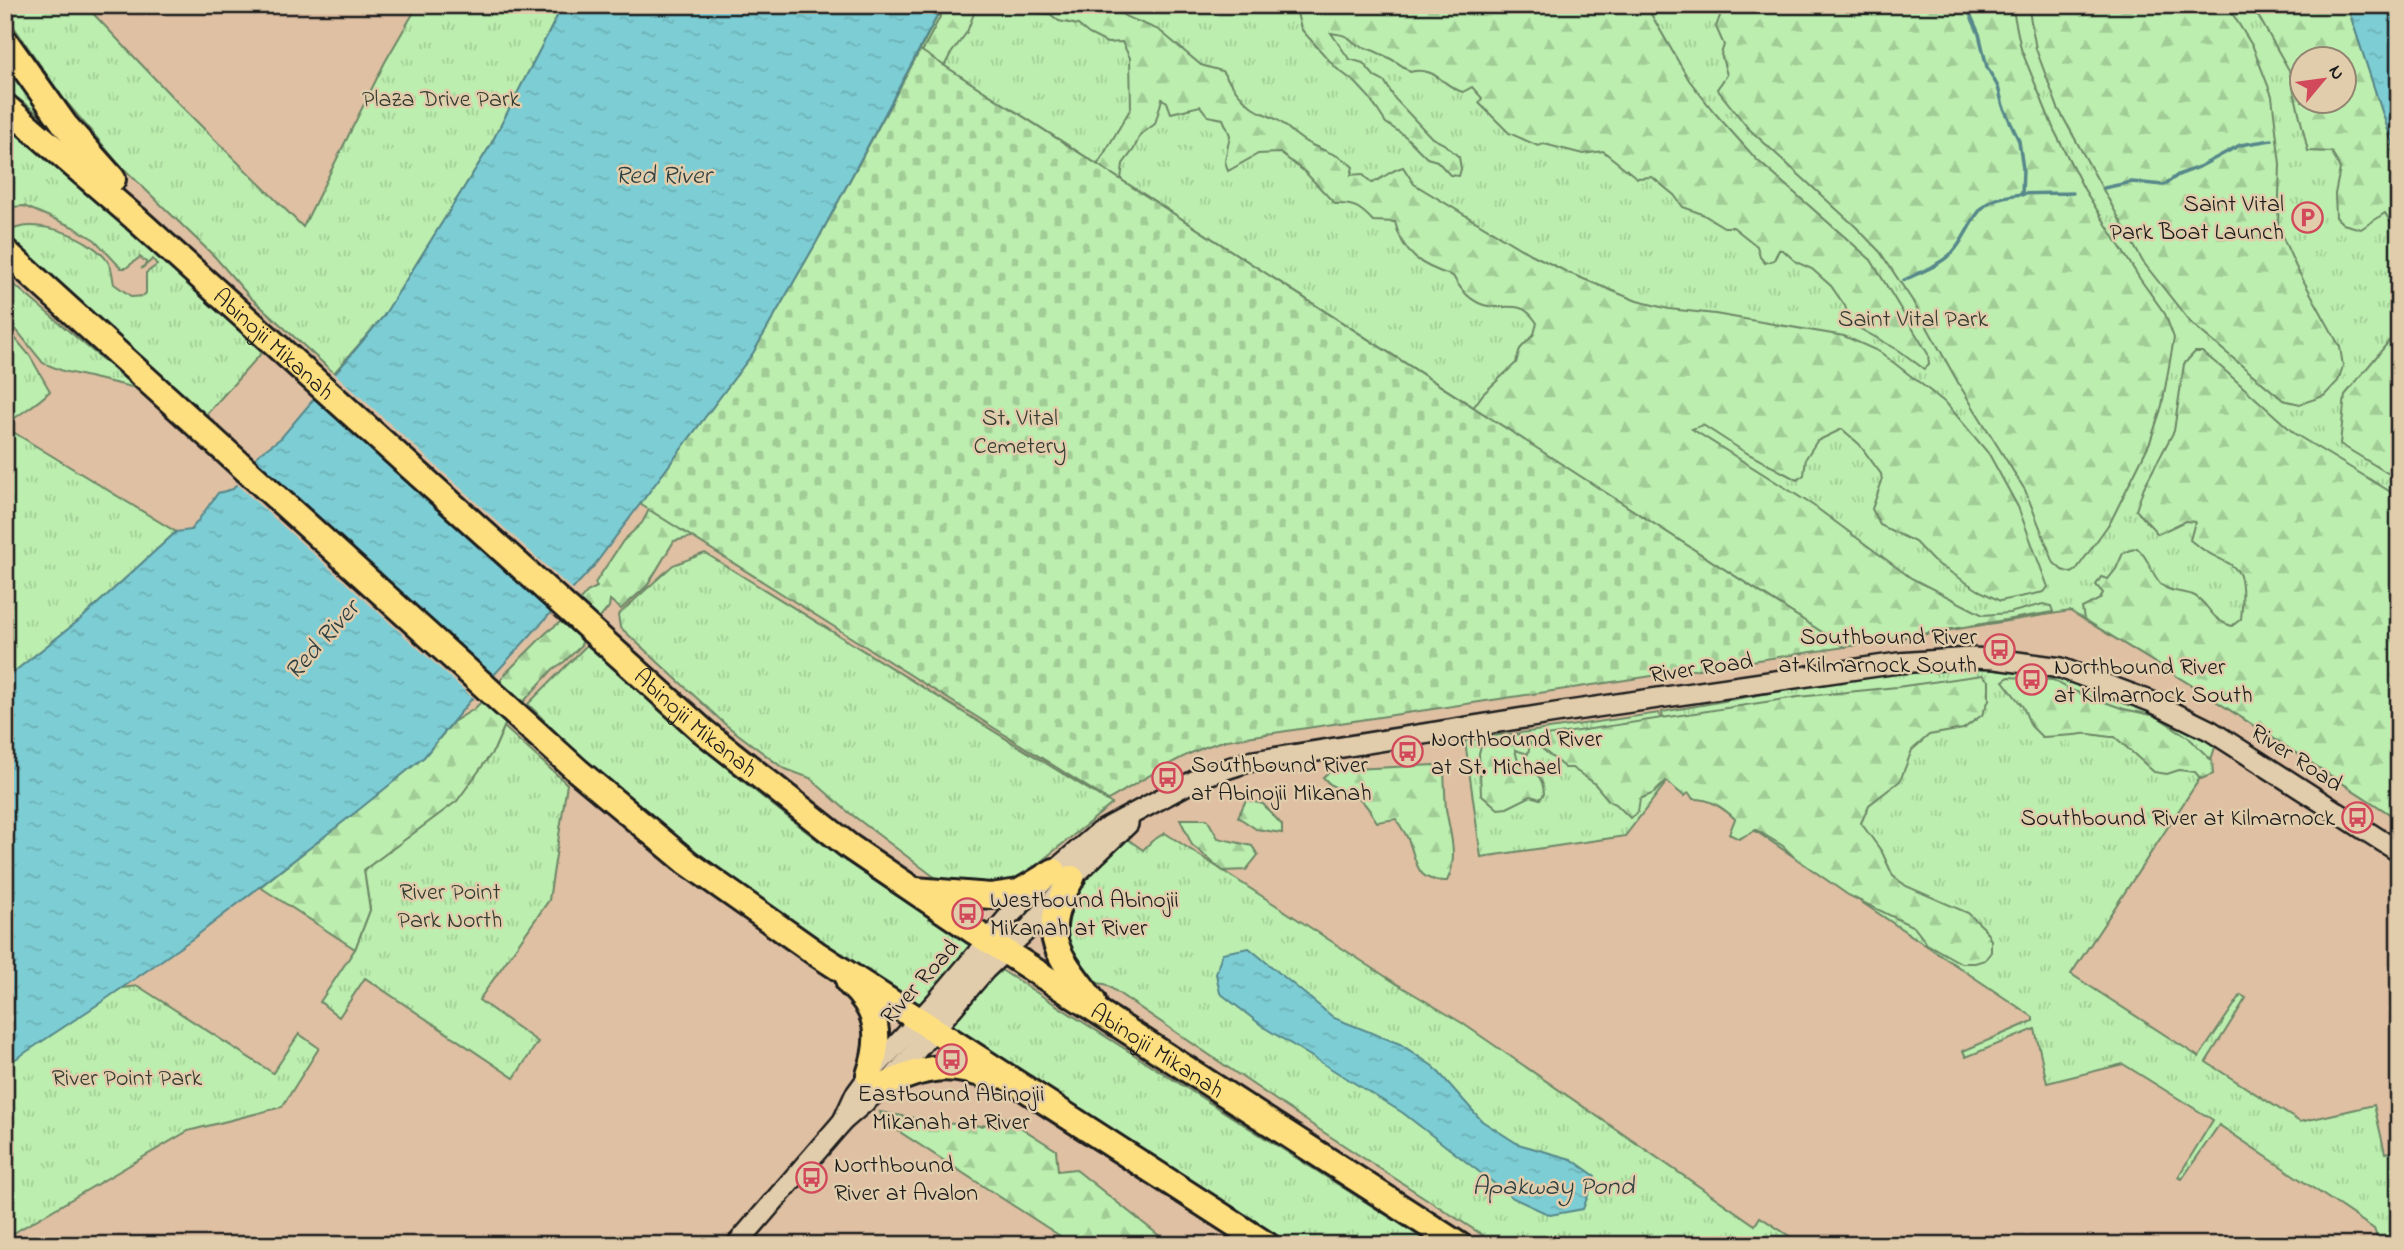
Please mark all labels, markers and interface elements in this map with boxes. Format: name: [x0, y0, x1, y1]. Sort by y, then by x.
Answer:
north arrow: [2288, 46, 2358, 116]
text: N: [2321, 61, 2351, 85]
park label: Plaza Drive Park: [362, 83, 520, 118]
water label: Red River: [615, 158, 714, 196]
place label: Saint Vital Park Boat Launch: [2110, 188, 2284, 251]
parking icon: Saint Vital Park Boat Launch: [2290, 200, 2324, 234]
street label: Abinojii Mikanah: [204, 281, 341, 410]
park label: Saint Vital Park: [1838, 303, 1988, 338]
park label: St. Vital Cemetery: [974, 402, 1066, 466]
water label: Red River: [277, 590, 372, 690]
place label: Southbound River at Kilmarnock South: [1778, 621, 1978, 684]
bus stop icon: Southbound River at Kilmarnock South: [1983, 633, 2017, 667]
street label: River Road: [1647, 645, 1756, 694]
place label: Northbound River at Kilmarnock South: [2054, 651, 2253, 714]
street label: Abinojii Mikanah: [624, 661, 764, 788]
bus stop icon: Northbound River at Kilmarnock South: [2014, 663, 2048, 697]
street label: River Road: [2243, 716, 2349, 802]
place label: Northbound River at St. Michael: [1431, 723, 1603, 786]
bus stop icon: Northbound River at St. Michael: [1391, 735, 1425, 769]
place label: Southbound River at Abinojii Mikanah: [1191, 749, 1372, 812]
bus stop icon: Southbound River at Abinojii Mikanah: [1151, 761, 1185, 795]
bus stop icon: Southbound River at Kilmarnock: [2341, 800, 2375, 834]
place label: Southbound River at Kilmarnock: [2021, 802, 2335, 837]
park label: River Point Park North: [398, 876, 502, 939]
place label: Westbound Abinojii Mikanah at River: [990, 884, 1179, 947]
bus stop icon: Westbound Abinojii Mikanah at River: [950, 896, 984, 930]
street label: River Road: [873, 932, 969, 1033]
street label: Abinojii Mikanah: [1082, 996, 1230, 1109]
bus stop icon: Eastbound Abinojii Mikanah at River: [934, 1042, 968, 1076]
park label: River Point Park: [52, 1062, 203, 1097]
place label: Eastbound Abinojii Mikanah at River: [858, 1078, 1044, 1141]
place label: Northbound River at Avalon: [834, 1149, 978, 1212]
bus stop icon: Northbound River at Avalon: [794, 1161, 828, 1195]
water label: Apakway Pond: [1472, 1169, 1635, 1207]

